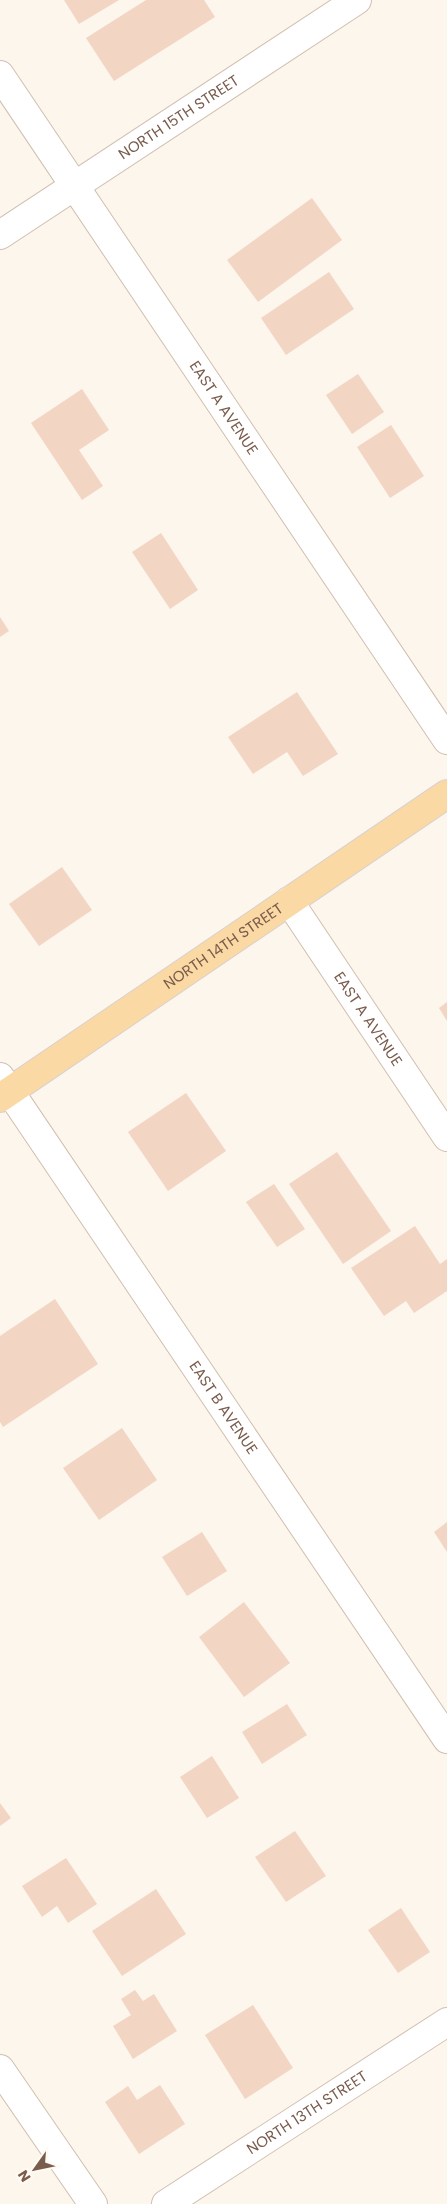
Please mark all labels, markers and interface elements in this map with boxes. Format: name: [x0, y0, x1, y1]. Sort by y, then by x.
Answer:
street label: NORTH 15TH STREET: [114, 70, 243, 164]
street label: EAST A AVENUE: [185, 356, 263, 459]
street label: NORTH 14TH STREET: [159, 898, 287, 994]
street label: EAST A AVENUE: [329, 967, 408, 1070]
street label: EAST B AVENUE: [185, 1357, 263, 1458]
street label: NORTH 13TH STREET: [242, 2065, 371, 2159]
north arrow: [10, 2144, 60, 2194]
text: N: [13, 2166, 35, 2186]

